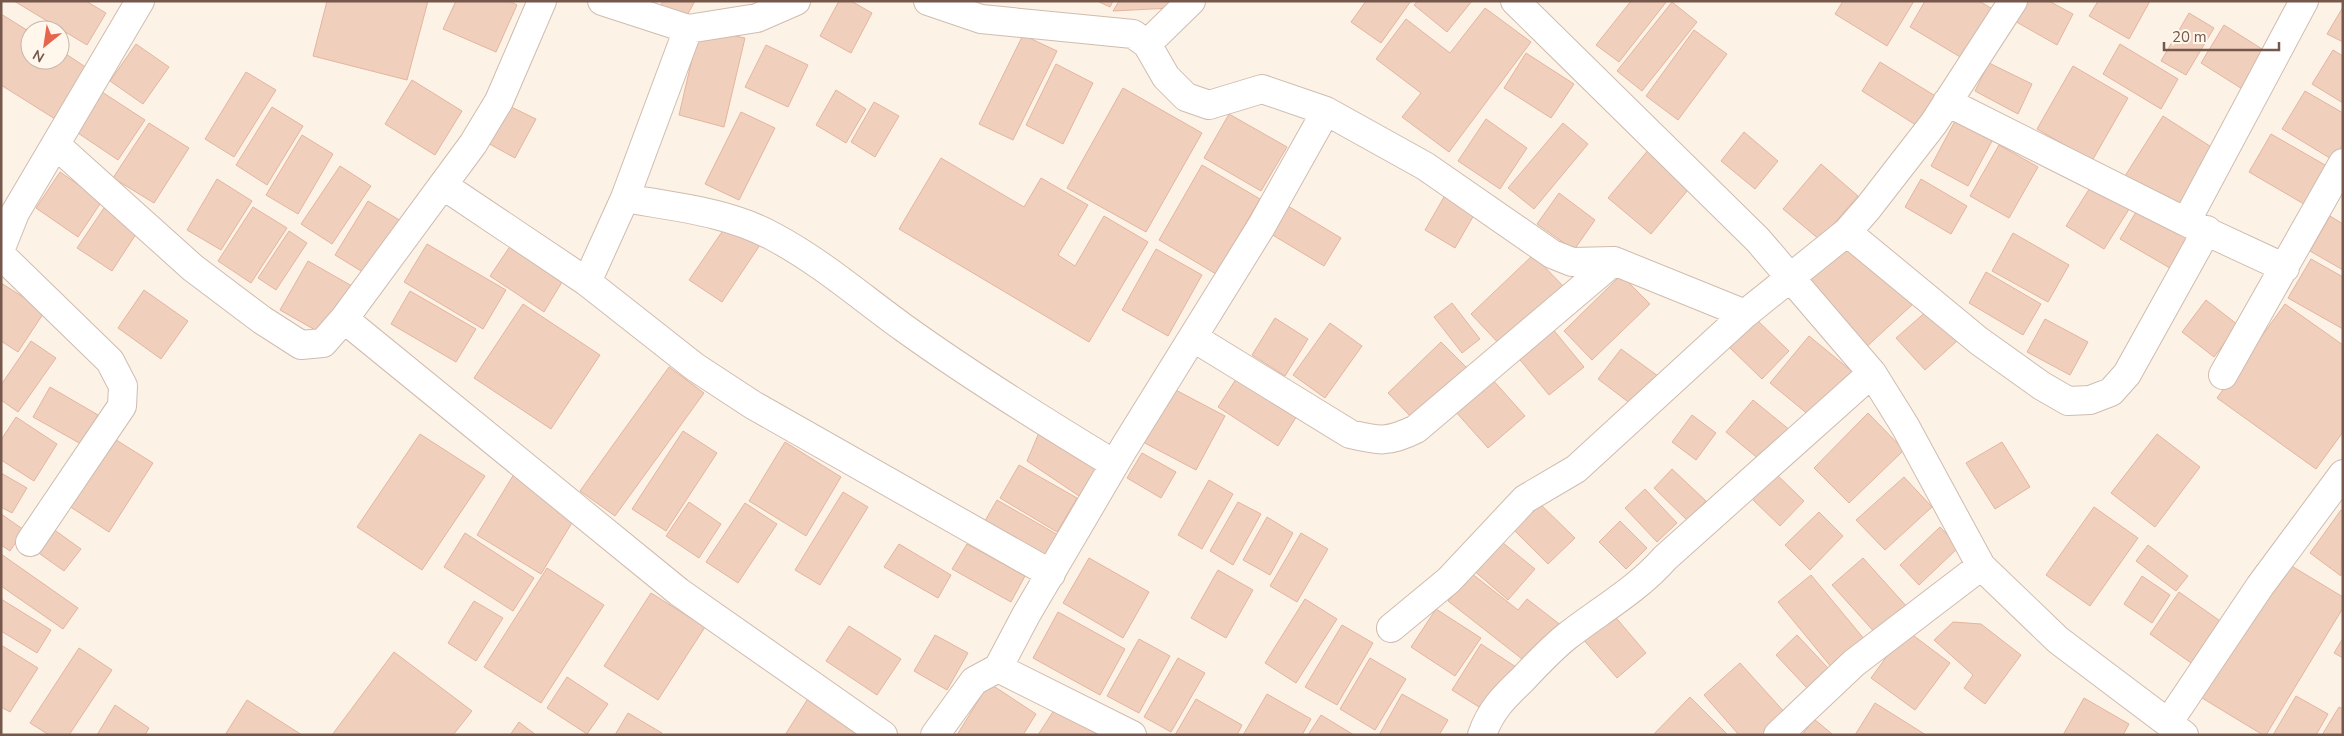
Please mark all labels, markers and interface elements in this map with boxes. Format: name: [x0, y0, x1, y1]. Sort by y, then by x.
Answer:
north arrow: [20, 20, 70, 70]
scale bar: [2164, 20, 2279, 52]
text: 20 m: [2172, 27, 2207, 47]
text: N: [29, 45, 48, 67]

